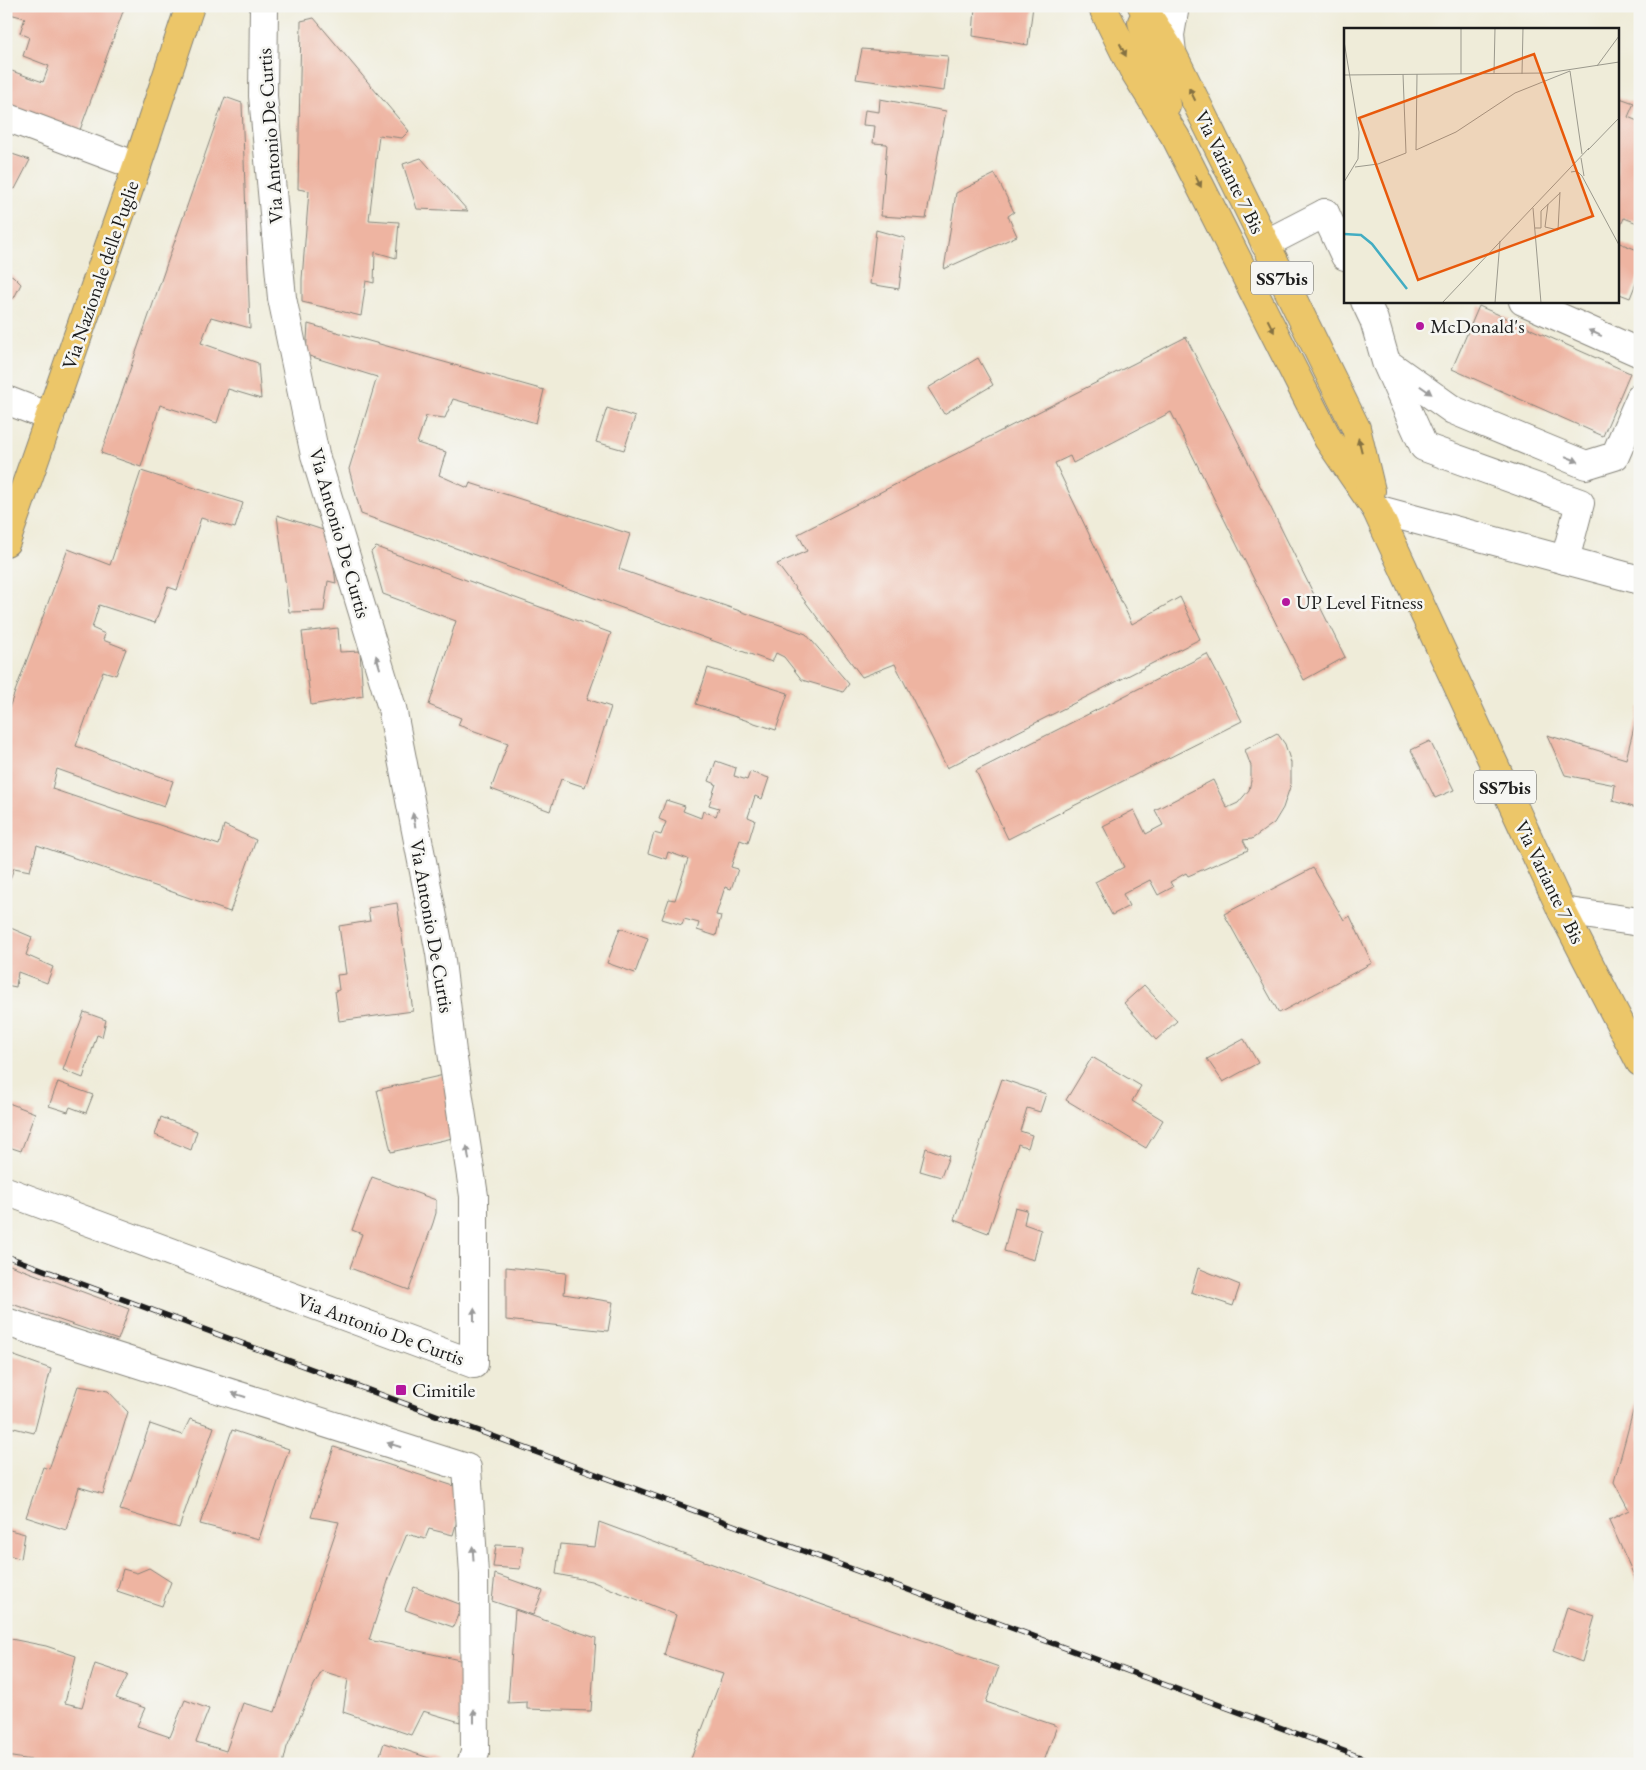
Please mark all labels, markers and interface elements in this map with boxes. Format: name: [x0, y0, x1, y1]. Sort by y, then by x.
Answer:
inset map: [1344, 28, 1618, 302]
one-way arrow: [1120, 43, 1128, 57]
street label: Via Antonio De Curtis: [251, 47, 289, 225]
one-way arrow: [1187, 86, 1196, 101]
street label: Via Variante 7 Bis: [1189, 106, 1271, 238]
one-way arrow: [1194, 174, 1202, 188]
street label: Via Nazionale delle Puglie: [55, 177, 145, 373]
road number: SS7bis: [1251, 262, 1313, 294]
place label: McDonald's: [1430, 313, 1525, 339]
one-way arrow: [1267, 319, 1275, 334]
marker: McDonald's: [1414, 320, 1426, 332]
one-way arrow: [1588, 329, 1602, 337]
one-way arrow: [1419, 385, 1432, 395]
one-way arrow: [1356, 438, 1364, 453]
street label: Via Antonio De Curtis: [303, 445, 377, 621]
one-way arrow: [1565, 456, 1579, 464]
place label: UP Level Fitness: [1296, 589, 1423, 615]
marker: UP Level Fitness: [1280, 596, 1292, 608]
one-way arrow: [373, 654, 381, 669]
road number: SS7bis: [1474, 770, 1536, 804]
one-way arrow: [410, 812, 418, 827]
street label: Via Variante 7 Bis: [1509, 816, 1591, 948]
street label: Via Antonio De Curtis: [404, 837, 460, 1015]
one-way arrow: [463, 1145, 471, 1161]
street label: Via Antonio De Curtis: [294, 1287, 468, 1371]
one-way arrow: [470, 1307, 478, 1323]
place label: Cimitile: [412, 1377, 476, 1403]
marker: Cimitile: [394, 1383, 408, 1397]
one-way arrow: [231, 1391, 246, 1399]
one-way arrow: [386, 1440, 401, 1448]
one-way arrow: [468, 1545, 476, 1561]
one-way arrow: [470, 1707, 478, 1723]

